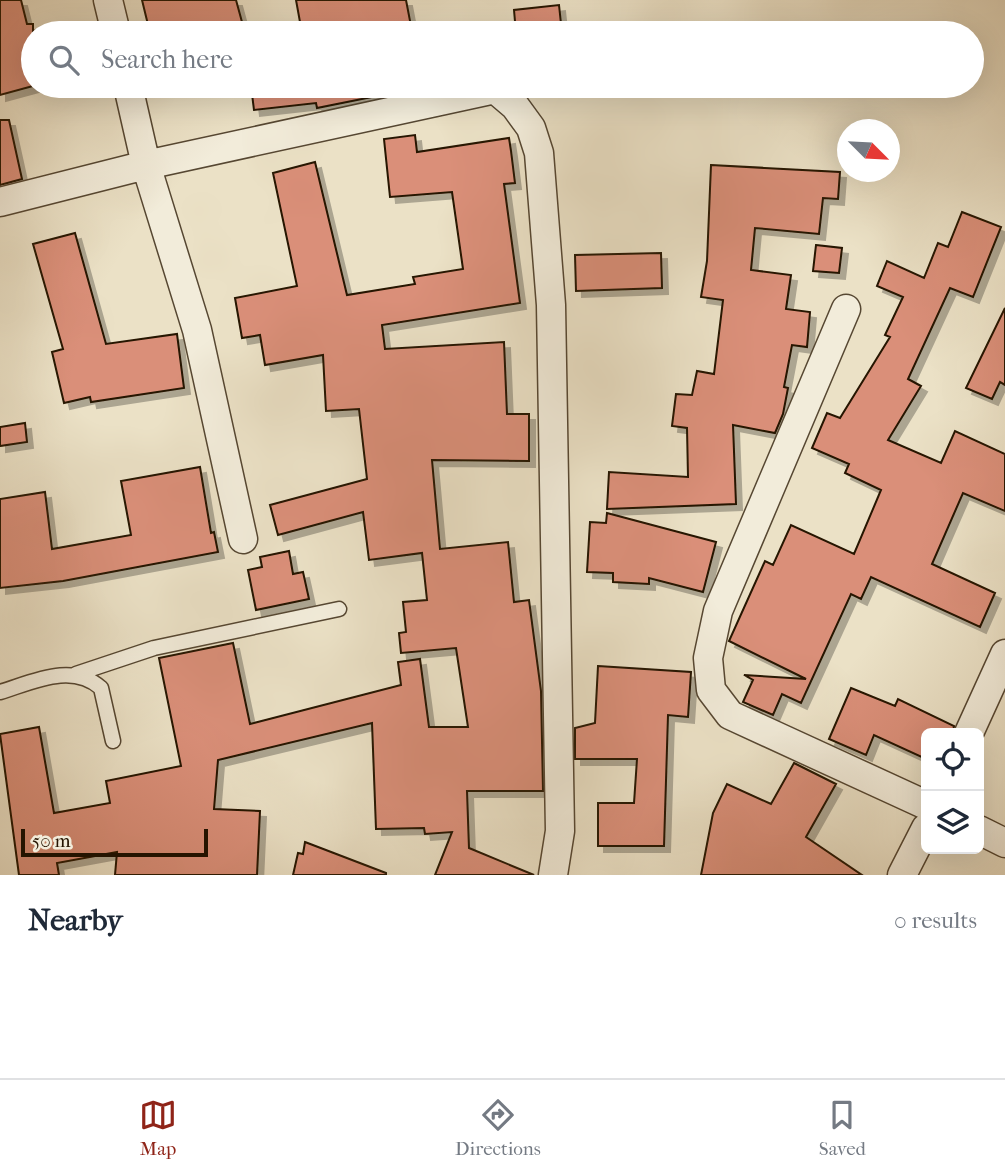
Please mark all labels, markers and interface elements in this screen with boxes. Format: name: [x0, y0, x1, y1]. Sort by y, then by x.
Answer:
search box: [21, 21, 984, 98]
icon: search: [45, 41, 83, 79]
text: Search here: [101, 44, 233, 75]
north arrow: [837, 119, 900, 182]
map controls: [921, 728, 984, 854]
button: locate: [921, 728, 984, 791]
button: layers: [921, 791, 984, 854]
scale bar: [21, 826, 208, 858]
text: 50 m: [32, 830, 71, 852]
text: Nearby: [28, 903, 123, 938]
text: 0 results: [894, 907, 977, 934]
tab: Map: [139, 1096, 177, 1160]
tab: Directions: [455, 1096, 541, 1160]
tab: Saved: [819, 1096, 866, 1160]

